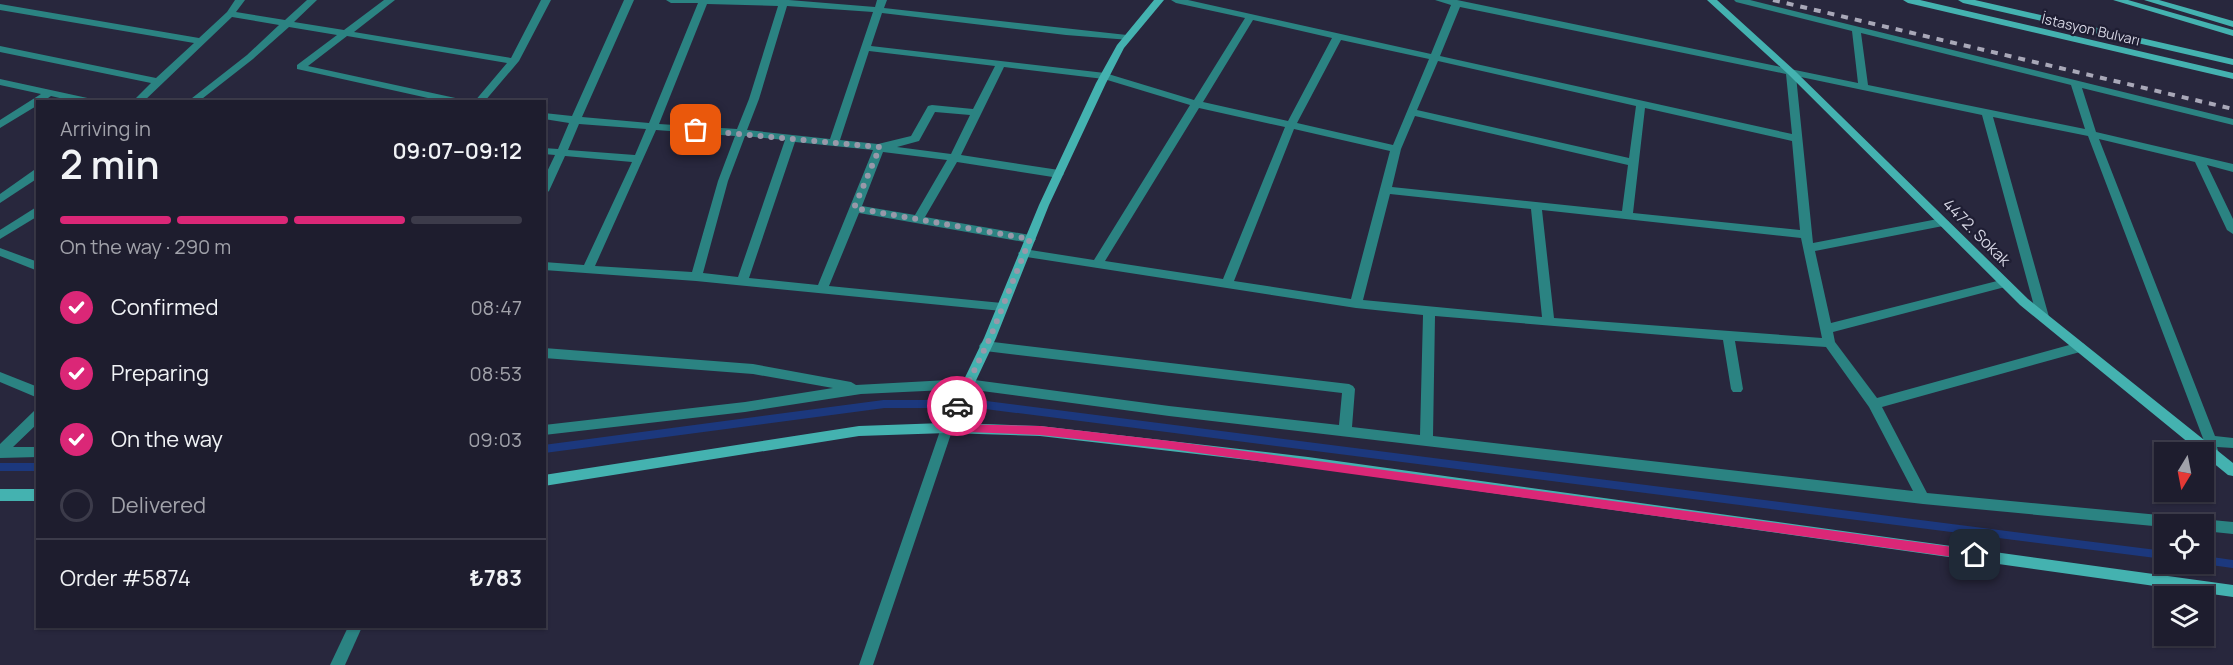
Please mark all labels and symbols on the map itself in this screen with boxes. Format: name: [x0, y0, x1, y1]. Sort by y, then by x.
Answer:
street label: İstasyon Bulvarı: [2040, 8, 2142, 50]
pin: [670, 104, 721, 155]
street label: 4472. Sokak: [1938, 193, 2016, 271]
courier: [927, 376, 987, 436]
north arrow: [2154, 442, 2214, 502]
pin: [1949, 529, 2000, 580]

